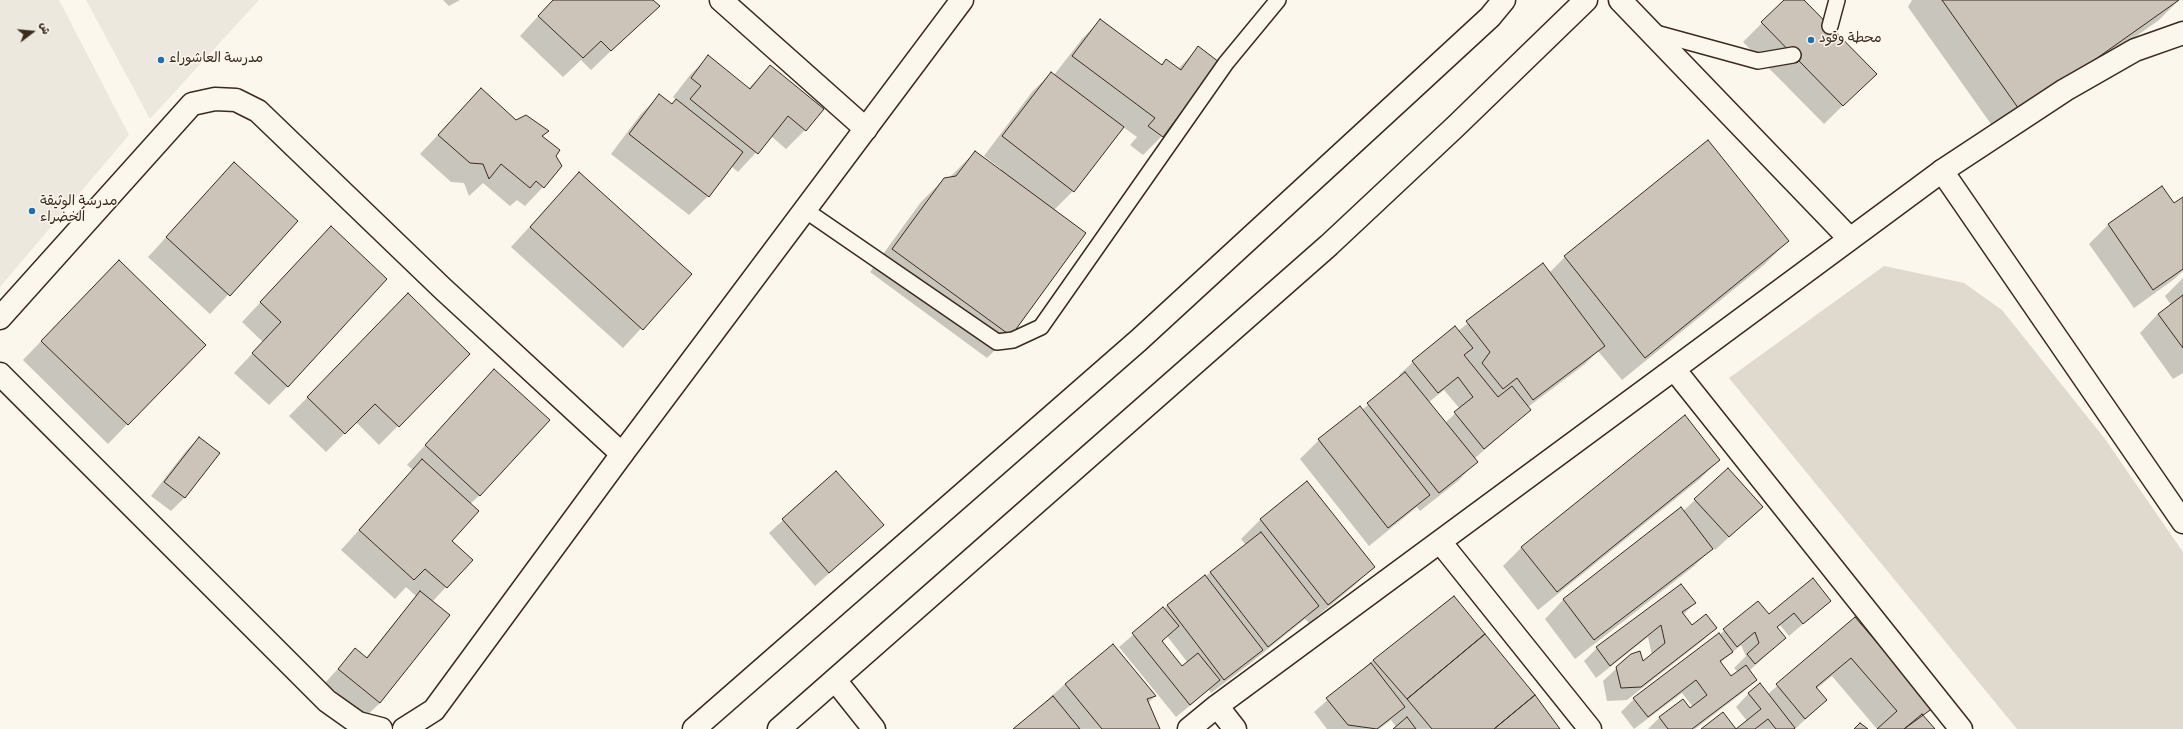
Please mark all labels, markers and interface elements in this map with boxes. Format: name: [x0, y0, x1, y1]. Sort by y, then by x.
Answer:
north arrow: [12, 12, 52, 52]
text: ش: [36, 21, 51, 36]
place label: محطة وقود: [1819, 32, 1882, 48]
marker: محطة وقود: [1806, 35, 1816, 45]
place label: مدرسة العاشوراء: [169, 52, 263, 68]
marker: مدرسة العاشوراء: [156, 55, 166, 65]
place label: مدرسة الوثيقة الخضراء: [40, 195, 117, 228]
marker: مدرسة الوثيقة الخضراء: [27, 206, 37, 216]

